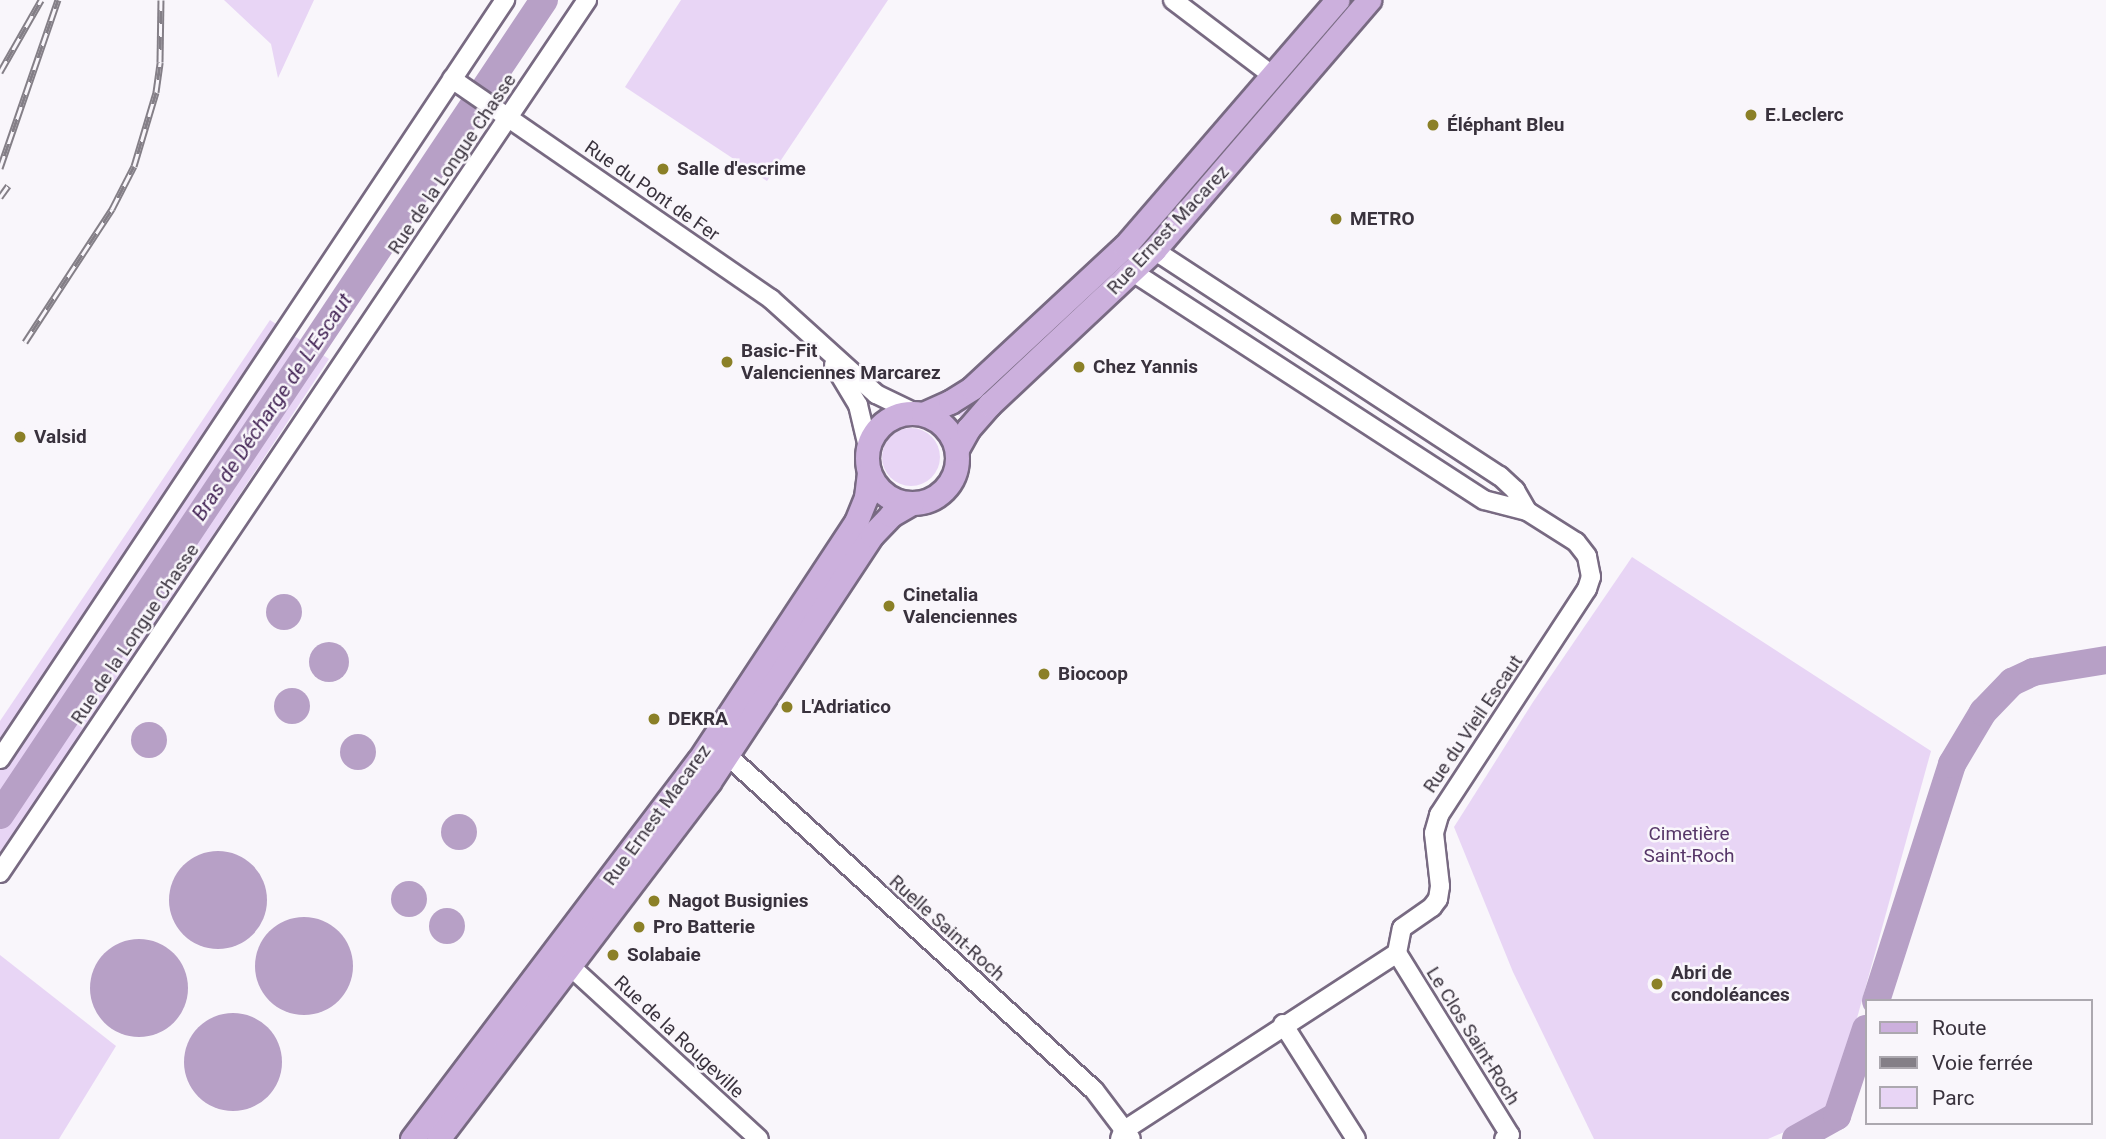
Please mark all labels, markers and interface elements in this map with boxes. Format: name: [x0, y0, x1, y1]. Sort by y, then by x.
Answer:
street label: Rue de la Longue Chasse: [383, 70, 521, 258]
place label: E.Leclerc: [1765, 104, 1844, 126]
marker: E.Leclerc: [1743, 107, 1759, 123]
place label: Éléphant Bleu: [1447, 114, 1564, 136]
marker: Éléphant Bleu: [1425, 117, 1441, 133]
street label: Rue du Pont de Fer: [580, 136, 724, 246]
place label: Salle d'escrime: [677, 158, 806, 180]
marker: Salle d'escrime: [655, 161, 671, 177]
street label: Rue Ernest Macarez: [1102, 161, 1234, 299]
place label: METRO: [1350, 208, 1415, 230]
marker: METRO: [1328, 211, 1344, 227]
water label: Bras de Décharge de L'Escaut: [187, 289, 357, 525]
place label: Basic-Fit Valenciennes Marcarez: [741, 340, 941, 384]
marker: Basic-Fit Valenciennes Marcarez: [719, 354, 735, 370]
place label: Chez Yannis: [1093, 356, 1198, 378]
marker: Chez Yannis: [1071, 359, 1087, 375]
place label: Valsid: [34, 426, 87, 448]
marker: Valsid: [12, 429, 28, 445]
street label: Rue de la Longue Chasse: [66, 540, 204, 728]
place label: Cinetalia Valenciennes: [903, 584, 1018, 628]
marker: Cinetalia Valenciennes: [881, 598, 897, 614]
street label: Rue du Vieil Escaut: [1418, 651, 1528, 797]
place label: Biocoop: [1058, 663, 1128, 685]
marker: Biocoop: [1036, 666, 1052, 682]
place label: L'Adriatico: [801, 696, 891, 718]
marker: L'Adriatico: [779, 699, 795, 715]
place label: DEKRA: [668, 708, 728, 730]
marker: DEKRA: [646, 711, 662, 727]
street label: Rue Ernest Macarez: [598, 740, 716, 890]
park label: Cimetière Saint-Roch: [1643, 823, 1735, 867]
street label: Ruelle Saint-Roch: [885, 870, 1009, 986]
place label: Nagot Busignies: [668, 890, 808, 912]
marker: Nagot Busignies: [646, 893, 662, 909]
place label: Pro Batterie: [653, 916, 755, 938]
marker: Pro Batterie: [631, 919, 647, 935]
place label: Solabaie: [627, 944, 701, 966]
marker: Solabaie: [605, 947, 621, 963]
place label: Abri de condoléances: [1671, 962, 1790, 1006]
street label: Le Clos Saint-Roch: [1421, 963, 1525, 1109]
street label: Rue de la Rougeville: [609, 971, 749, 1103]
marker: Abri de condoléances: [1649, 976, 1665, 992]
legend: [1864, 999, 2092, 1125]
text: Route: [1932, 1016, 1987, 1040]
text: Voie ferrée: [1932, 1051, 2033, 1075]
text: Parc: [1932, 1086, 1974, 1110]

